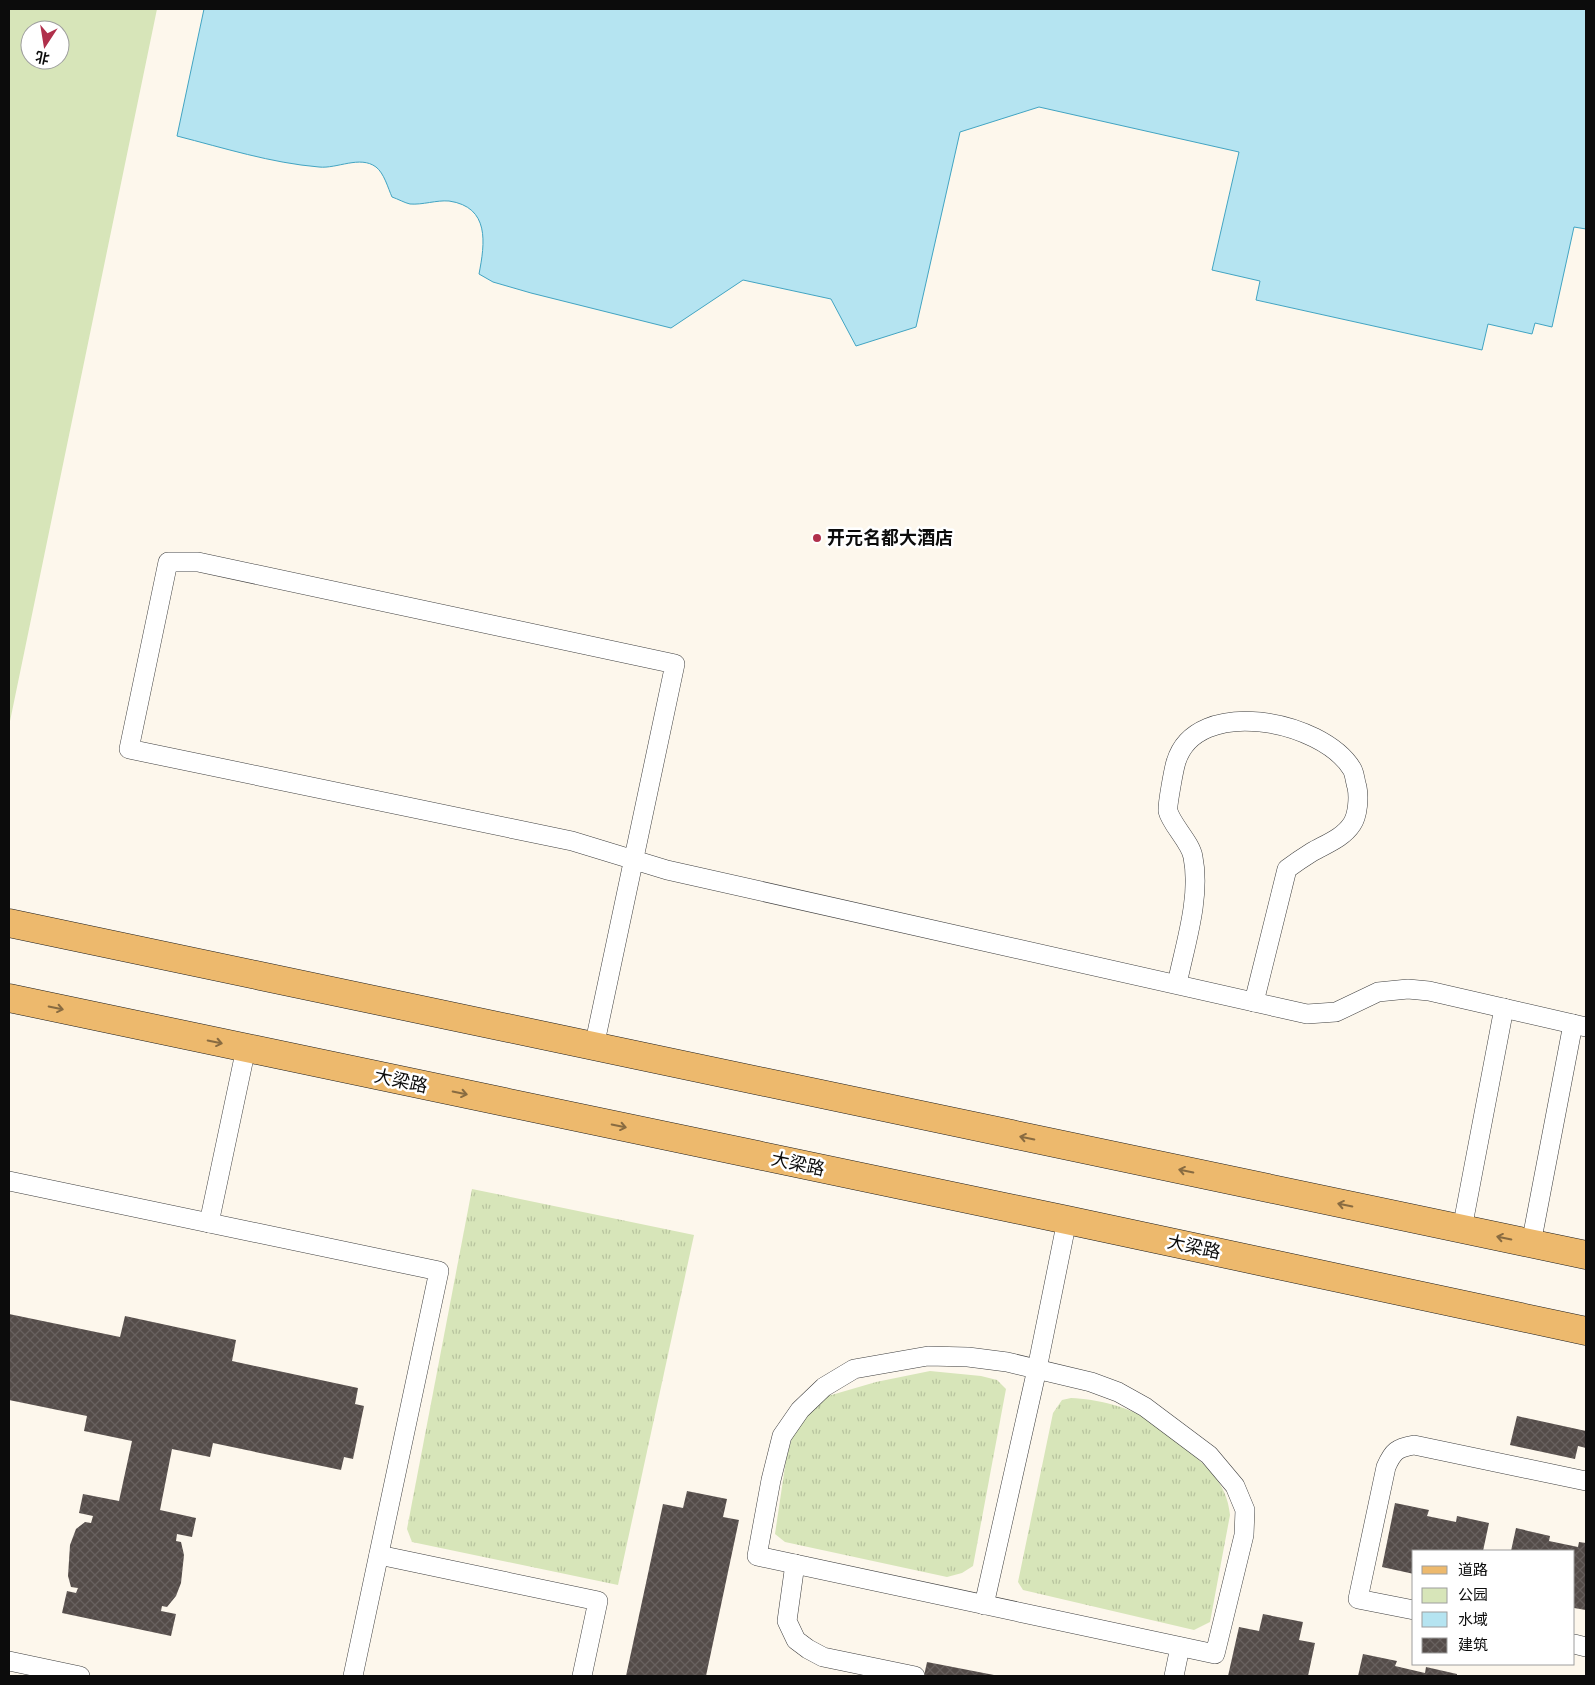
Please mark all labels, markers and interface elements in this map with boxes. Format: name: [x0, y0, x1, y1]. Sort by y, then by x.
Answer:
north arrow: [20, 20, 70, 70]
text: 北: [34, 47, 51, 68]
place label: 开元名都大酒店: [827, 526, 953, 549]
marker: 开元名都大酒店: [811, 532, 823, 544]
one-way arrow: [48, 1004, 64, 1013]
one-way arrow: [207, 1038, 223, 1047]
street label: 大梁路: [372, 1064, 430, 1097]
one-way arrow: [452, 1089, 468, 1098]
one-way arrow: [611, 1122, 627, 1131]
one-way arrow: [1020, 1132, 1036, 1142]
street label: 大梁路: [769, 1147, 827, 1180]
one-way arrow: [1179, 1166, 1195, 1175]
one-way arrow: [1338, 1199, 1354, 1209]
street label: 大梁路: [1165, 1230, 1223, 1263]
one-way arrow: [1497, 1233, 1513, 1242]
legend: [1412, 1550, 1575, 1665]
text: 道路: [1458, 1560, 1488, 1579]
text: 公园: [1458, 1585, 1488, 1604]
text: 水域: [1458, 1610, 1488, 1629]
text: 建筑: [1458, 1635, 1488, 1654]

